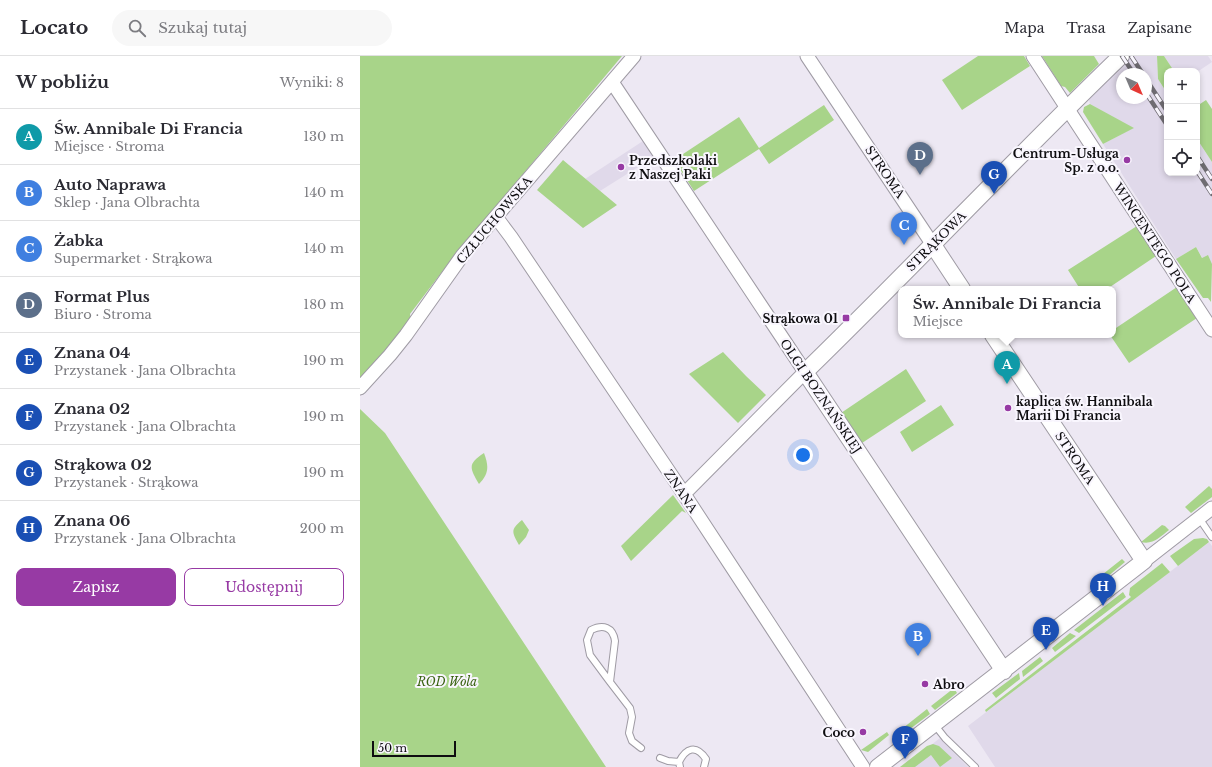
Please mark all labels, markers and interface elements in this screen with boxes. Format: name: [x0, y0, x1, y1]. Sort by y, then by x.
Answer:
search box: [112, 10, 392, 46]
text: Locato: [20, 16, 88, 39]
icon: search: [126, 17, 148, 39]
text: Szukaj tutaj: [158, 18, 247, 37]
text: Mapa: [1004, 19, 1045, 37]
text: Trasa: [1067, 19, 1105, 37]
text: Zapisane: [1127, 19, 1192, 37]
north arrow: [1116, 68, 1152, 104]
map controls: [1164, 68, 1200, 176]
button: +: [1164, 68, 1200, 104]
text: W pobliżu: [16, 72, 109, 93]
text: Wyniki: 8: [280, 74, 344, 91]
button: −: [1164, 104, 1200, 140]
text: Św. Annibale Di Francia: [54, 119, 243, 138]
text: A: [24, 128, 34, 145]
text: 130 m: [303, 128, 344, 145]
text: Miejsce · Stroma: [54, 138, 164, 155]
button: locate: [1164, 140, 1200, 176]
pin: D: [907, 142, 933, 175]
street label: STROMA: [862, 143, 908, 202]
place label: Centrum-Usługa Sp. z o.o.: [1013, 146, 1119, 175]
place label: Przedszkolaki z Naszej Paki: [629, 153, 718, 182]
marker: Centrum-Usługa Sp. z o.o.: [1122, 155, 1132, 165]
pin: G: [981, 161, 1007, 194]
marker: Przedszkolaki z Naszej Paki: [616, 162, 626, 172]
street label: CZŁUCHOWSKA: [453, 173, 535, 267]
text: Auto Naprawa: [54, 175, 166, 194]
street label: WINCENTEGO POLA: [1110, 179, 1200, 306]
text: B: [24, 184, 34, 201]
text: 140 m: [304, 184, 344, 201]
text: Sklep · Jana Olbrachta: [54, 194, 200, 211]
street label: STRĄKOWA: [903, 207, 970, 274]
pin: C: [891, 212, 917, 245]
text: Żabka: [54, 231, 103, 250]
text: C: [24, 240, 34, 257]
text: 140 m: [304, 240, 344, 257]
text: Supermarket · Strąkowa: [54, 250, 213, 267]
popup: [898, 286, 1116, 338]
text: Format Plus: [54, 287, 150, 306]
text: Św. Annibale Di Francia: [913, 294, 1101, 313]
text: D: [23, 296, 35, 313]
text: 180 m: [303, 296, 344, 313]
text: Biuro · Stroma: [54, 306, 152, 323]
place label: Strąkowa 01: [762, 311, 838, 326]
marker: Strąkowa 01: [841, 313, 851, 323]
text: Miejsce: [913, 313, 963, 330]
street label: OLGI BOZNAŃSKIEJ: [777, 335, 866, 456]
text: Znana 04: [54, 343, 130, 362]
pin: A: [994, 351, 1020, 384]
text: E: [24, 352, 34, 369]
text: 190 m: [303, 352, 344, 369]
text: Przystanek · Jana Olbrachta: [54, 362, 236, 379]
place label: kaplica św. Hannibala Marii Di Francia: [1016, 394, 1153, 423]
text: Znana 02: [54, 399, 130, 418]
marker: kaplica św. Hannibala Marii Di Francia: [1003, 403, 1013, 413]
text: F: [25, 408, 33, 425]
text: 190 m: [303, 408, 344, 425]
text: Przystanek · Jana Olbrachta: [54, 418, 236, 435]
street label: STROMA: [1052, 429, 1098, 488]
your location: [793, 445, 813, 465]
text: Strąkowa 02: [54, 455, 152, 474]
text: G: [23, 464, 35, 481]
text: 190 m: [303, 464, 344, 481]
street label: ZNANA: [661, 466, 701, 516]
text: Przystanek · Strąkowa: [54, 474, 198, 491]
text: Znana 06: [54, 511, 130, 530]
text: H: [23, 520, 35, 537]
text: 200 m: [300, 520, 344, 537]
text: Przystanek · Jana Olbrachta: [54, 530, 236, 547]
button: Zapisz: [16, 568, 176, 606]
button: Udostępnij: [184, 568, 344, 606]
pin: H: [1090, 573, 1116, 606]
pin: E: [1033, 617, 1059, 650]
pin: B: [905, 623, 931, 656]
park label: ROD Wola: [416, 674, 477, 689]
place label: Abro: [932, 677, 965, 692]
marker: Abro: [920, 679, 930, 689]
place label: Coco: [823, 725, 855, 740]
pin: F: [892, 726, 918, 759]
marker: Coco: [858, 727, 868, 737]
scale bar: [372, 739, 456, 758]
text: 50 m: [378, 741, 407, 755]

